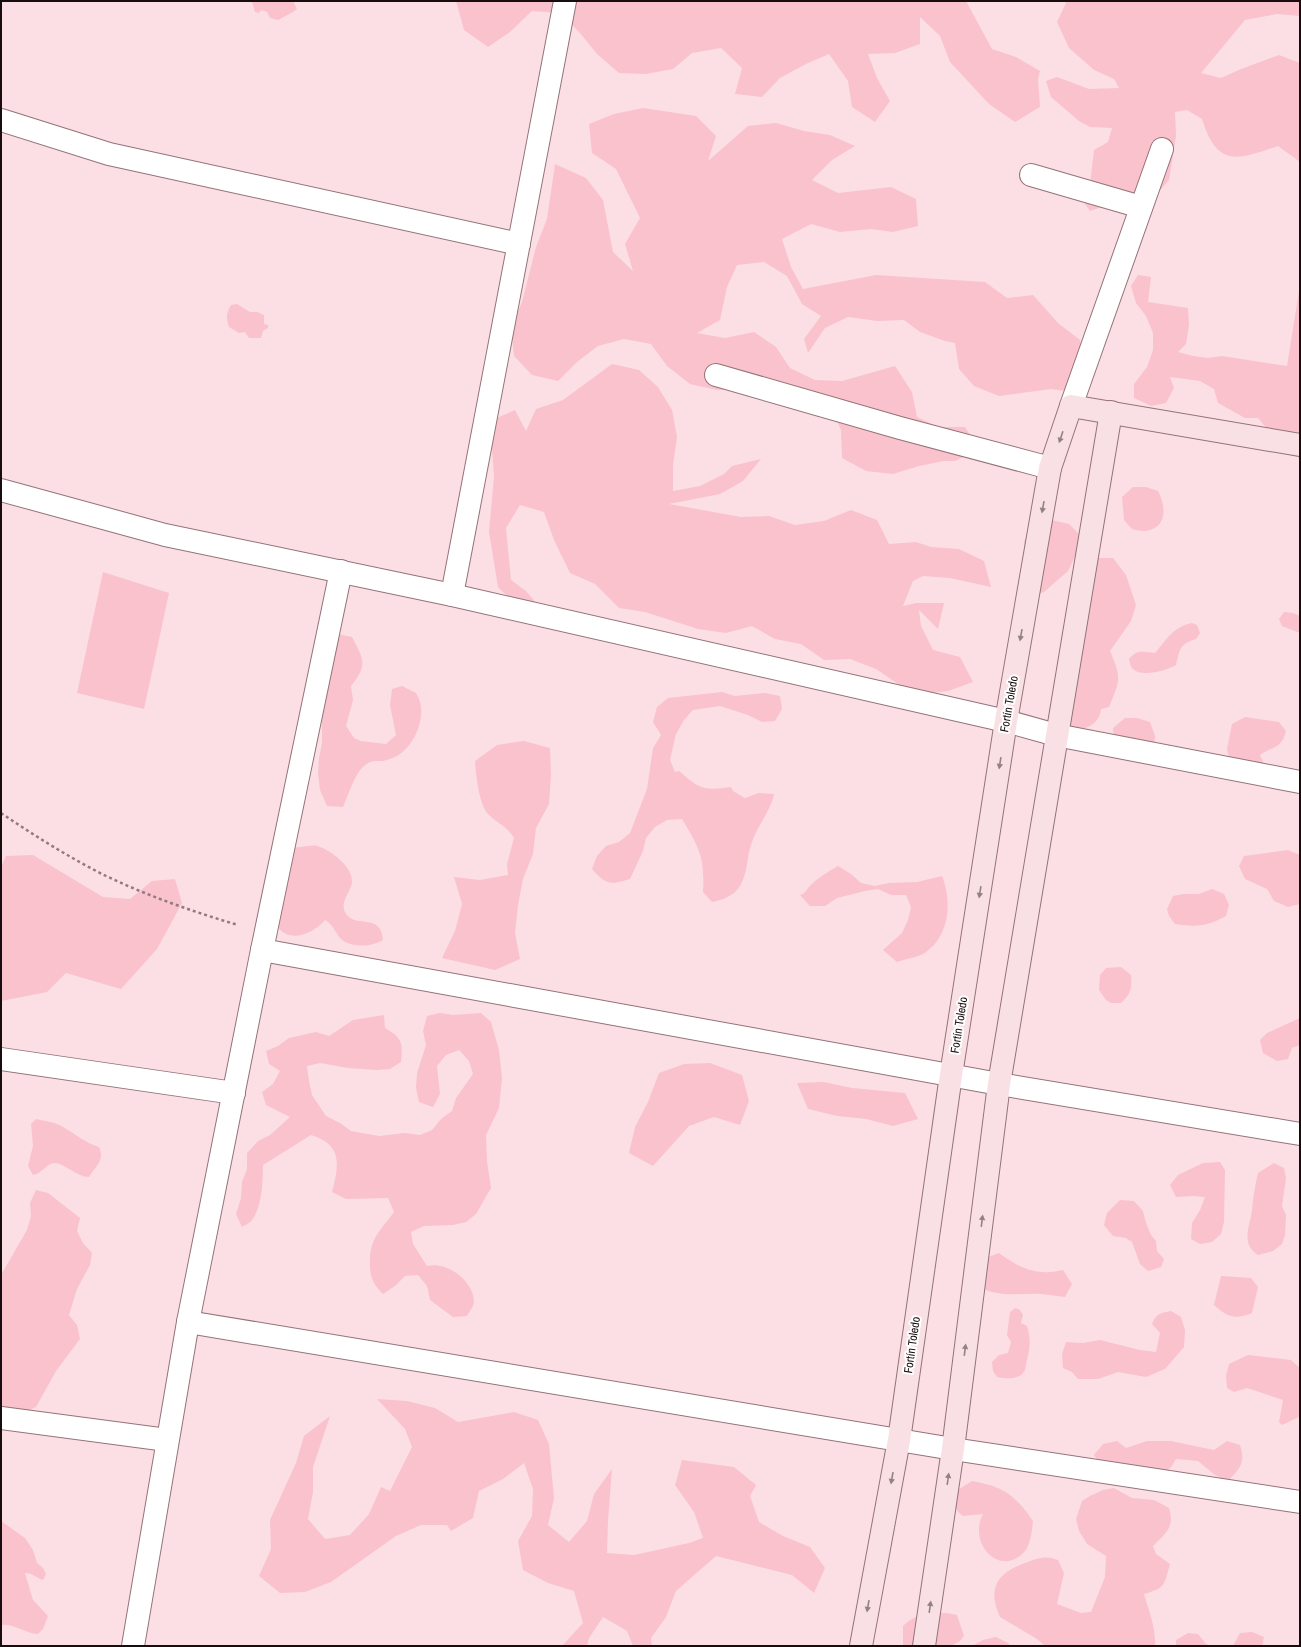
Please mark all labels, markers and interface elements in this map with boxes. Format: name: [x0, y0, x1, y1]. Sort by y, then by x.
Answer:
one-way arrow: [1058, 432, 1064, 444]
one-way arrow: [1040, 501, 1046, 513]
one-way arrow: [1018, 629, 1024, 641]
street label: Fortín Toledo: [996, 675, 1022, 733]
one-way arrow: [997, 757, 1003, 769]
one-way arrow: [977, 886, 983, 898]
street label: Fortín Toledo: [947, 996, 971, 1054]
one-way arrow: [979, 1215, 985, 1227]
street label: Fortín Toledo: [900, 1316, 924, 1374]
one-way arrow: [962, 1344, 968, 1356]
one-way arrow: [888, 1472, 894, 1484]
one-way arrow: [945, 1473, 951, 1485]
one-way arrow: [865, 1600, 871, 1612]
one-way arrow: [927, 1601, 933, 1613]

